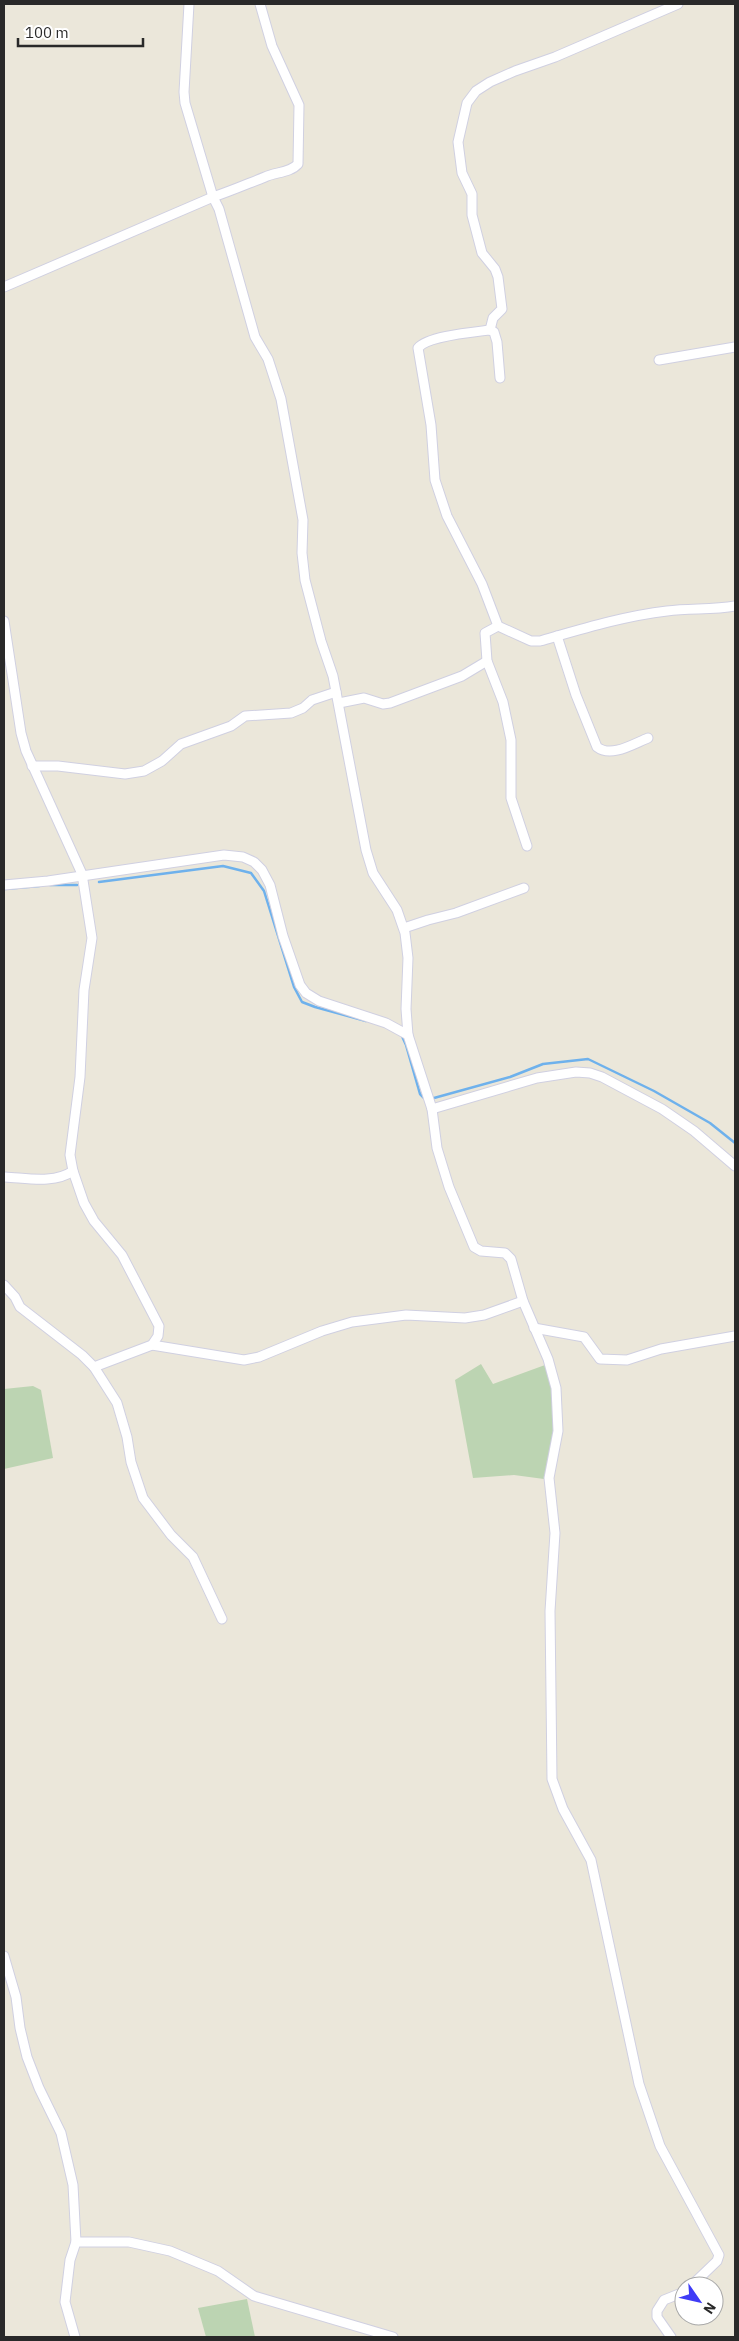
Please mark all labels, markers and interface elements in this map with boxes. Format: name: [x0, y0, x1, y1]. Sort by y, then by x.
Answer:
scale bar: [18, 15, 142, 47]
text: 100 m: [25, 23, 69, 42]
north arrow: [674, 2276, 724, 2326]
text: N: [699, 2299, 720, 2318]

